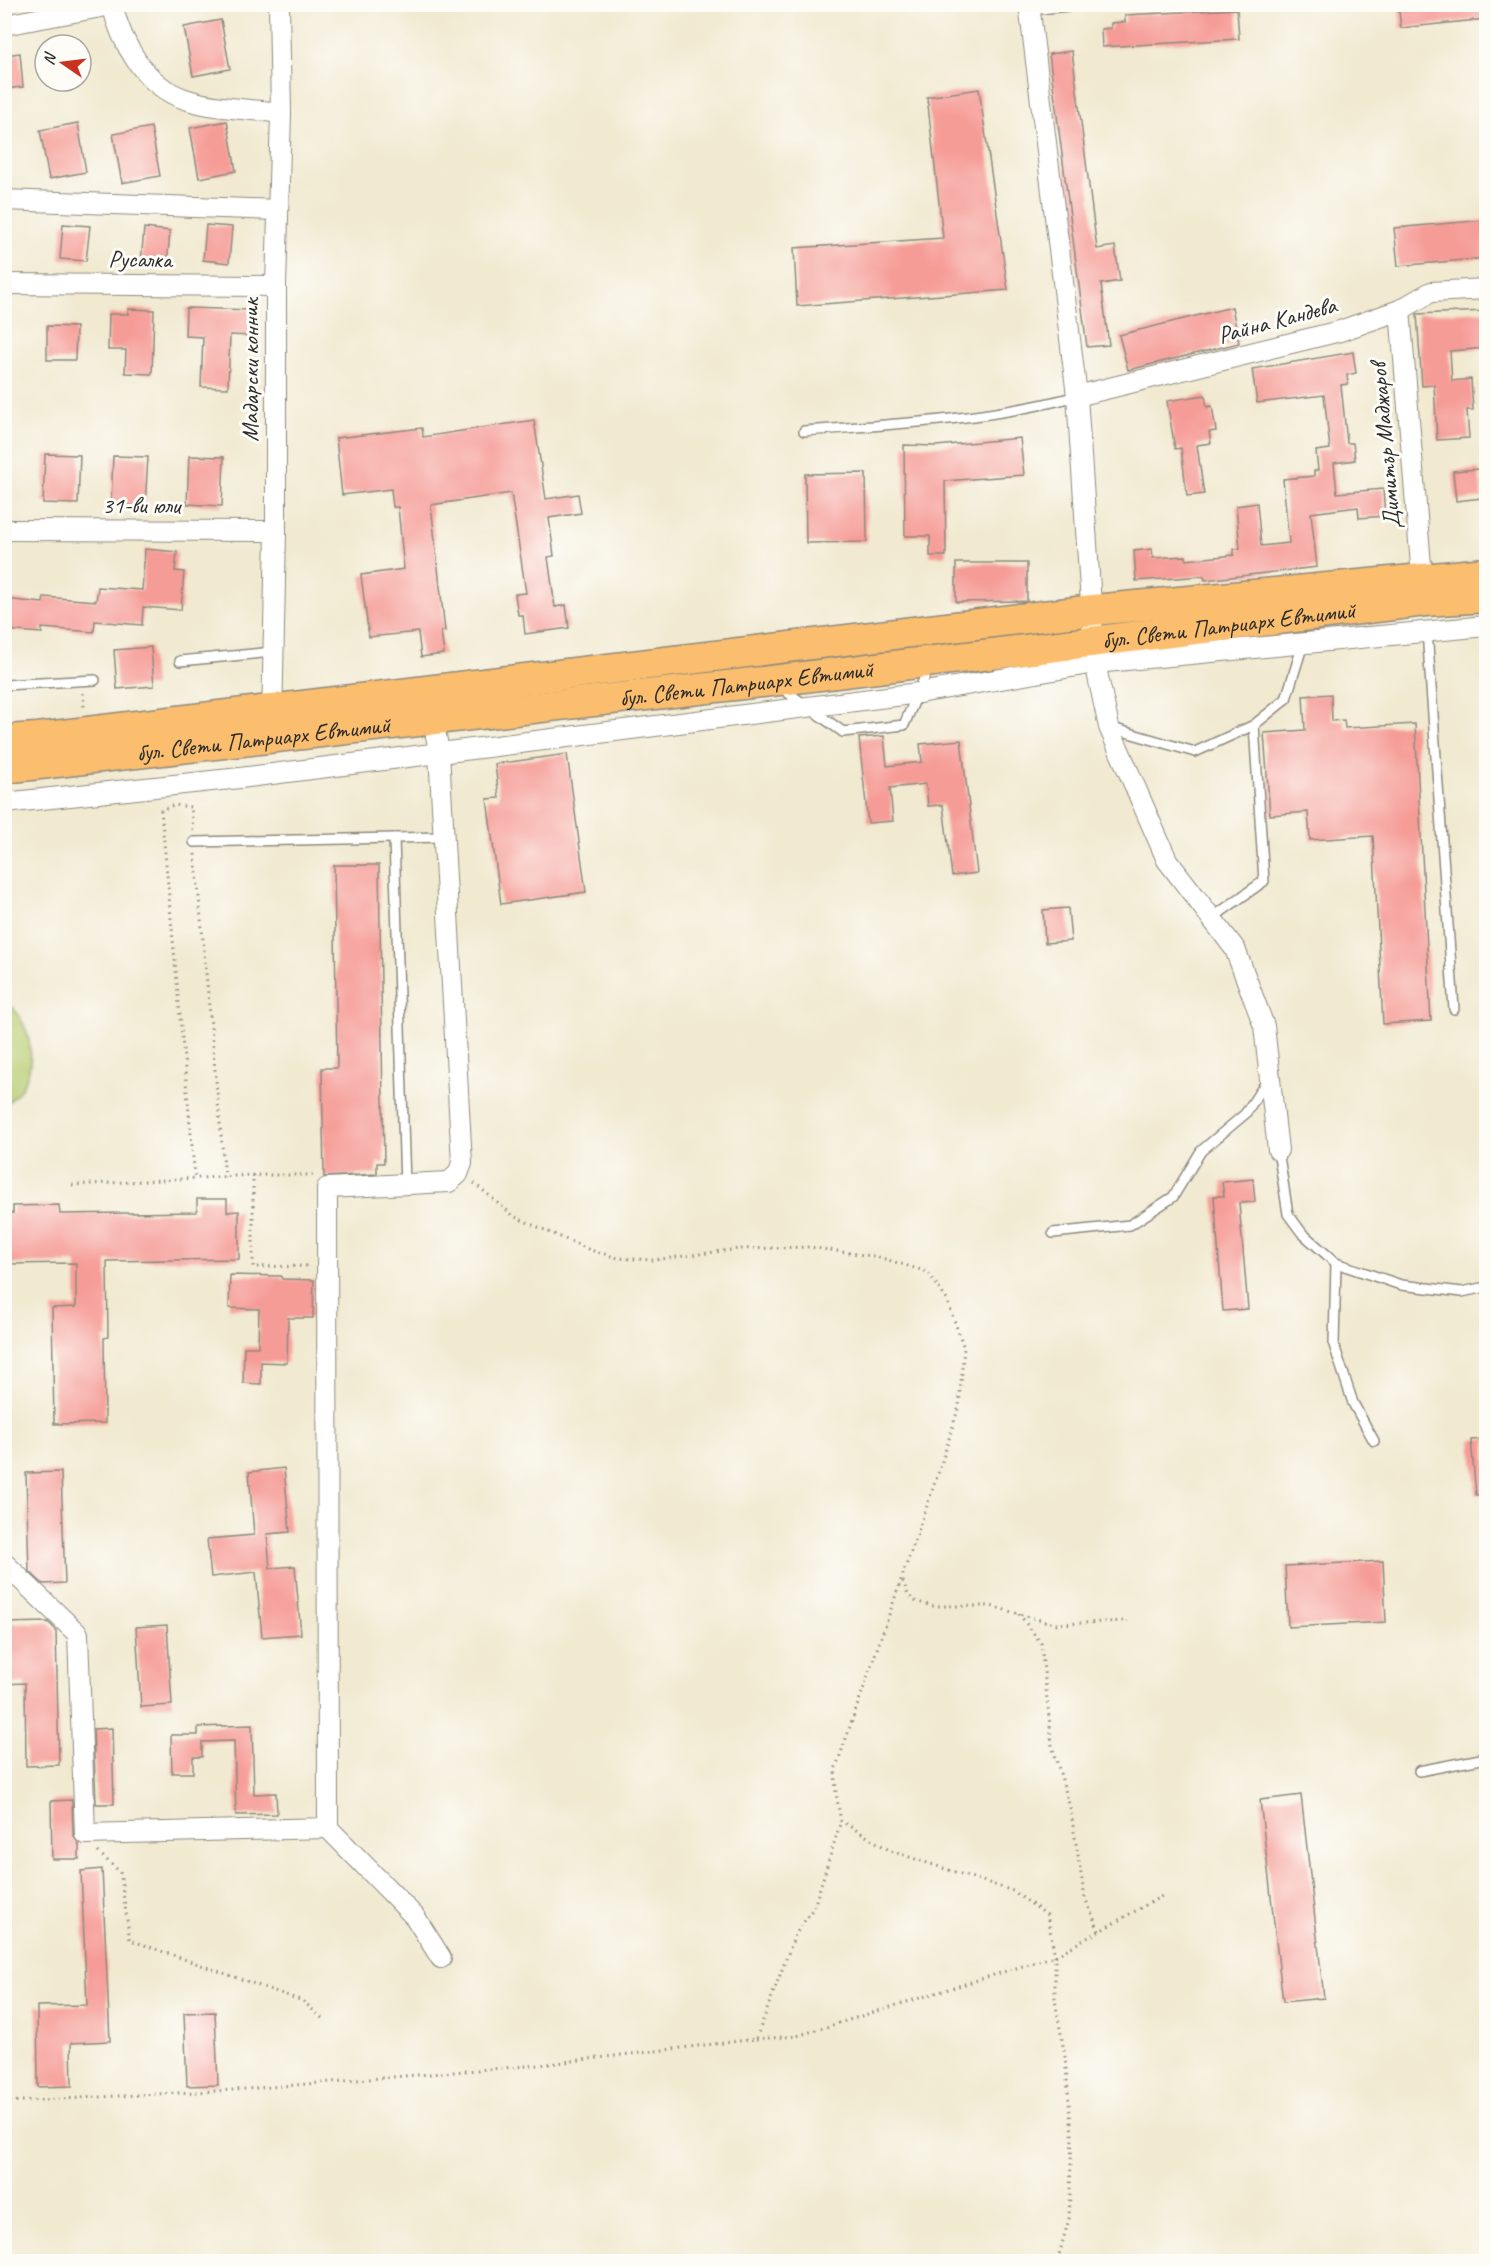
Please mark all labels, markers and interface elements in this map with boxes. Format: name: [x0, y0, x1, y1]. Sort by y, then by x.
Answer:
north arrow: [33, 33, 93, 93]
text: N: [39, 49, 61, 67]
street label: Русалка: [108, 243, 174, 275]
street label: Райна Кандева: [1214, 289, 1341, 350]
street label: Мадарски конник: [235, 296, 265, 442]
street label: Димитър Маджаров: [1362, 358, 1407, 530]
street label: 31-ви юли: [102, 490, 183, 520]
street label: бул. Свети Патриарх Евтимий: [1100, 594, 1359, 655]
street label: бул. Свети Патриарх Евтимий: [618, 653, 877, 713]
street label: бул. Свети Патриарх Евтимий: [135, 709, 394, 768]

